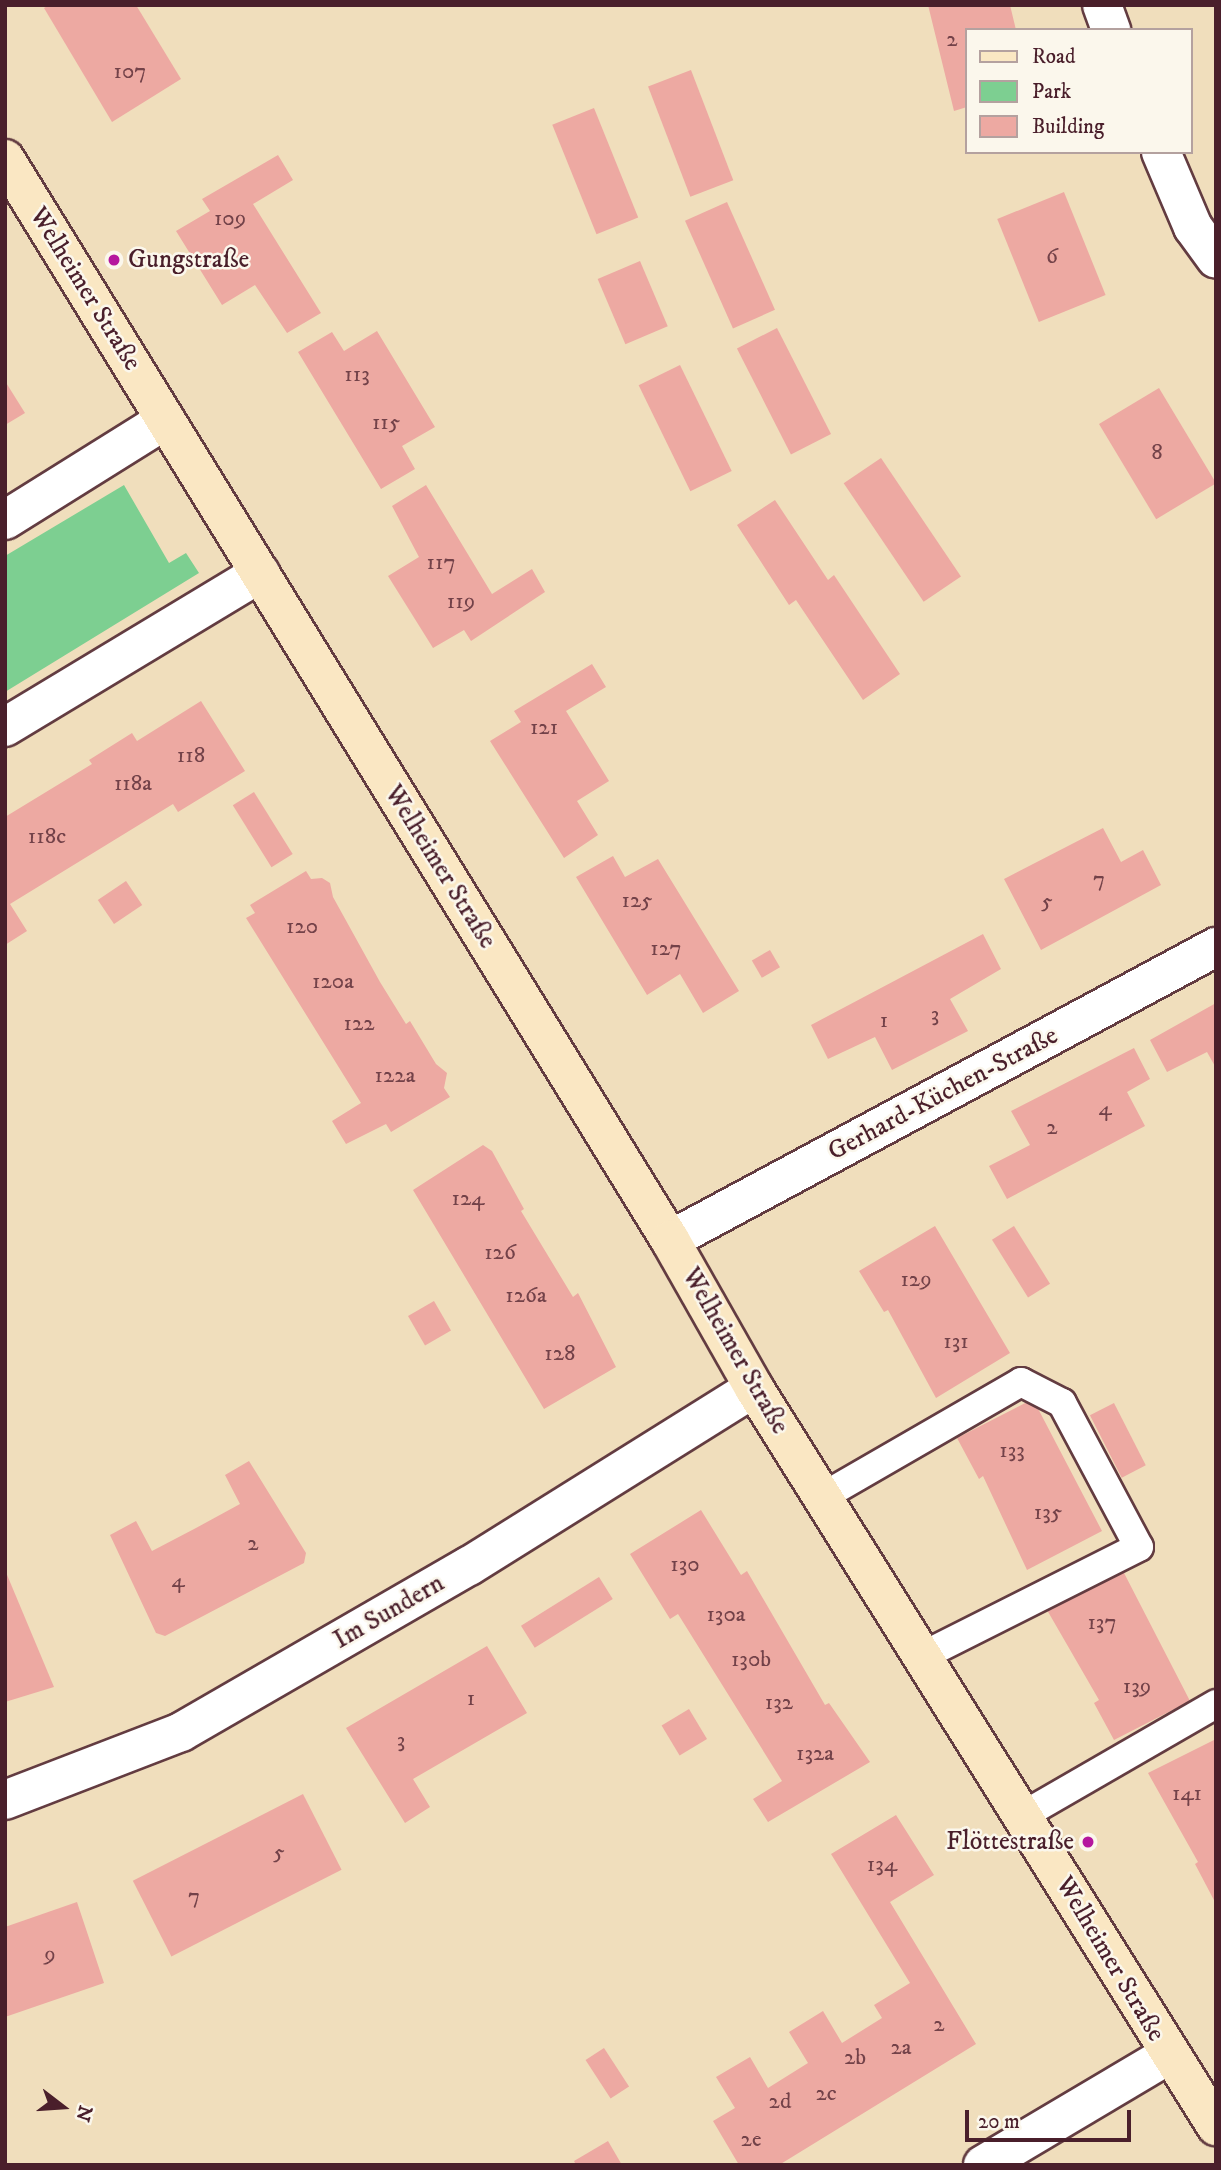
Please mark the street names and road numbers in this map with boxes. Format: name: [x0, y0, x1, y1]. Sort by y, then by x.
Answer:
street label: Welheimer Straße: [22, 202, 148, 376]
street label: Welheimer Straße: [377, 780, 503, 954]
street label: Gerhard-Küchen-Straße: [823, 1020, 1063, 1168]
street label: Welheimer Straße: [675, 1262, 795, 1440]
street label: Im Sundern: [328, 1568, 450, 1656]
street label: Welheimer Straße: [1049, 1871, 1171, 2047]

